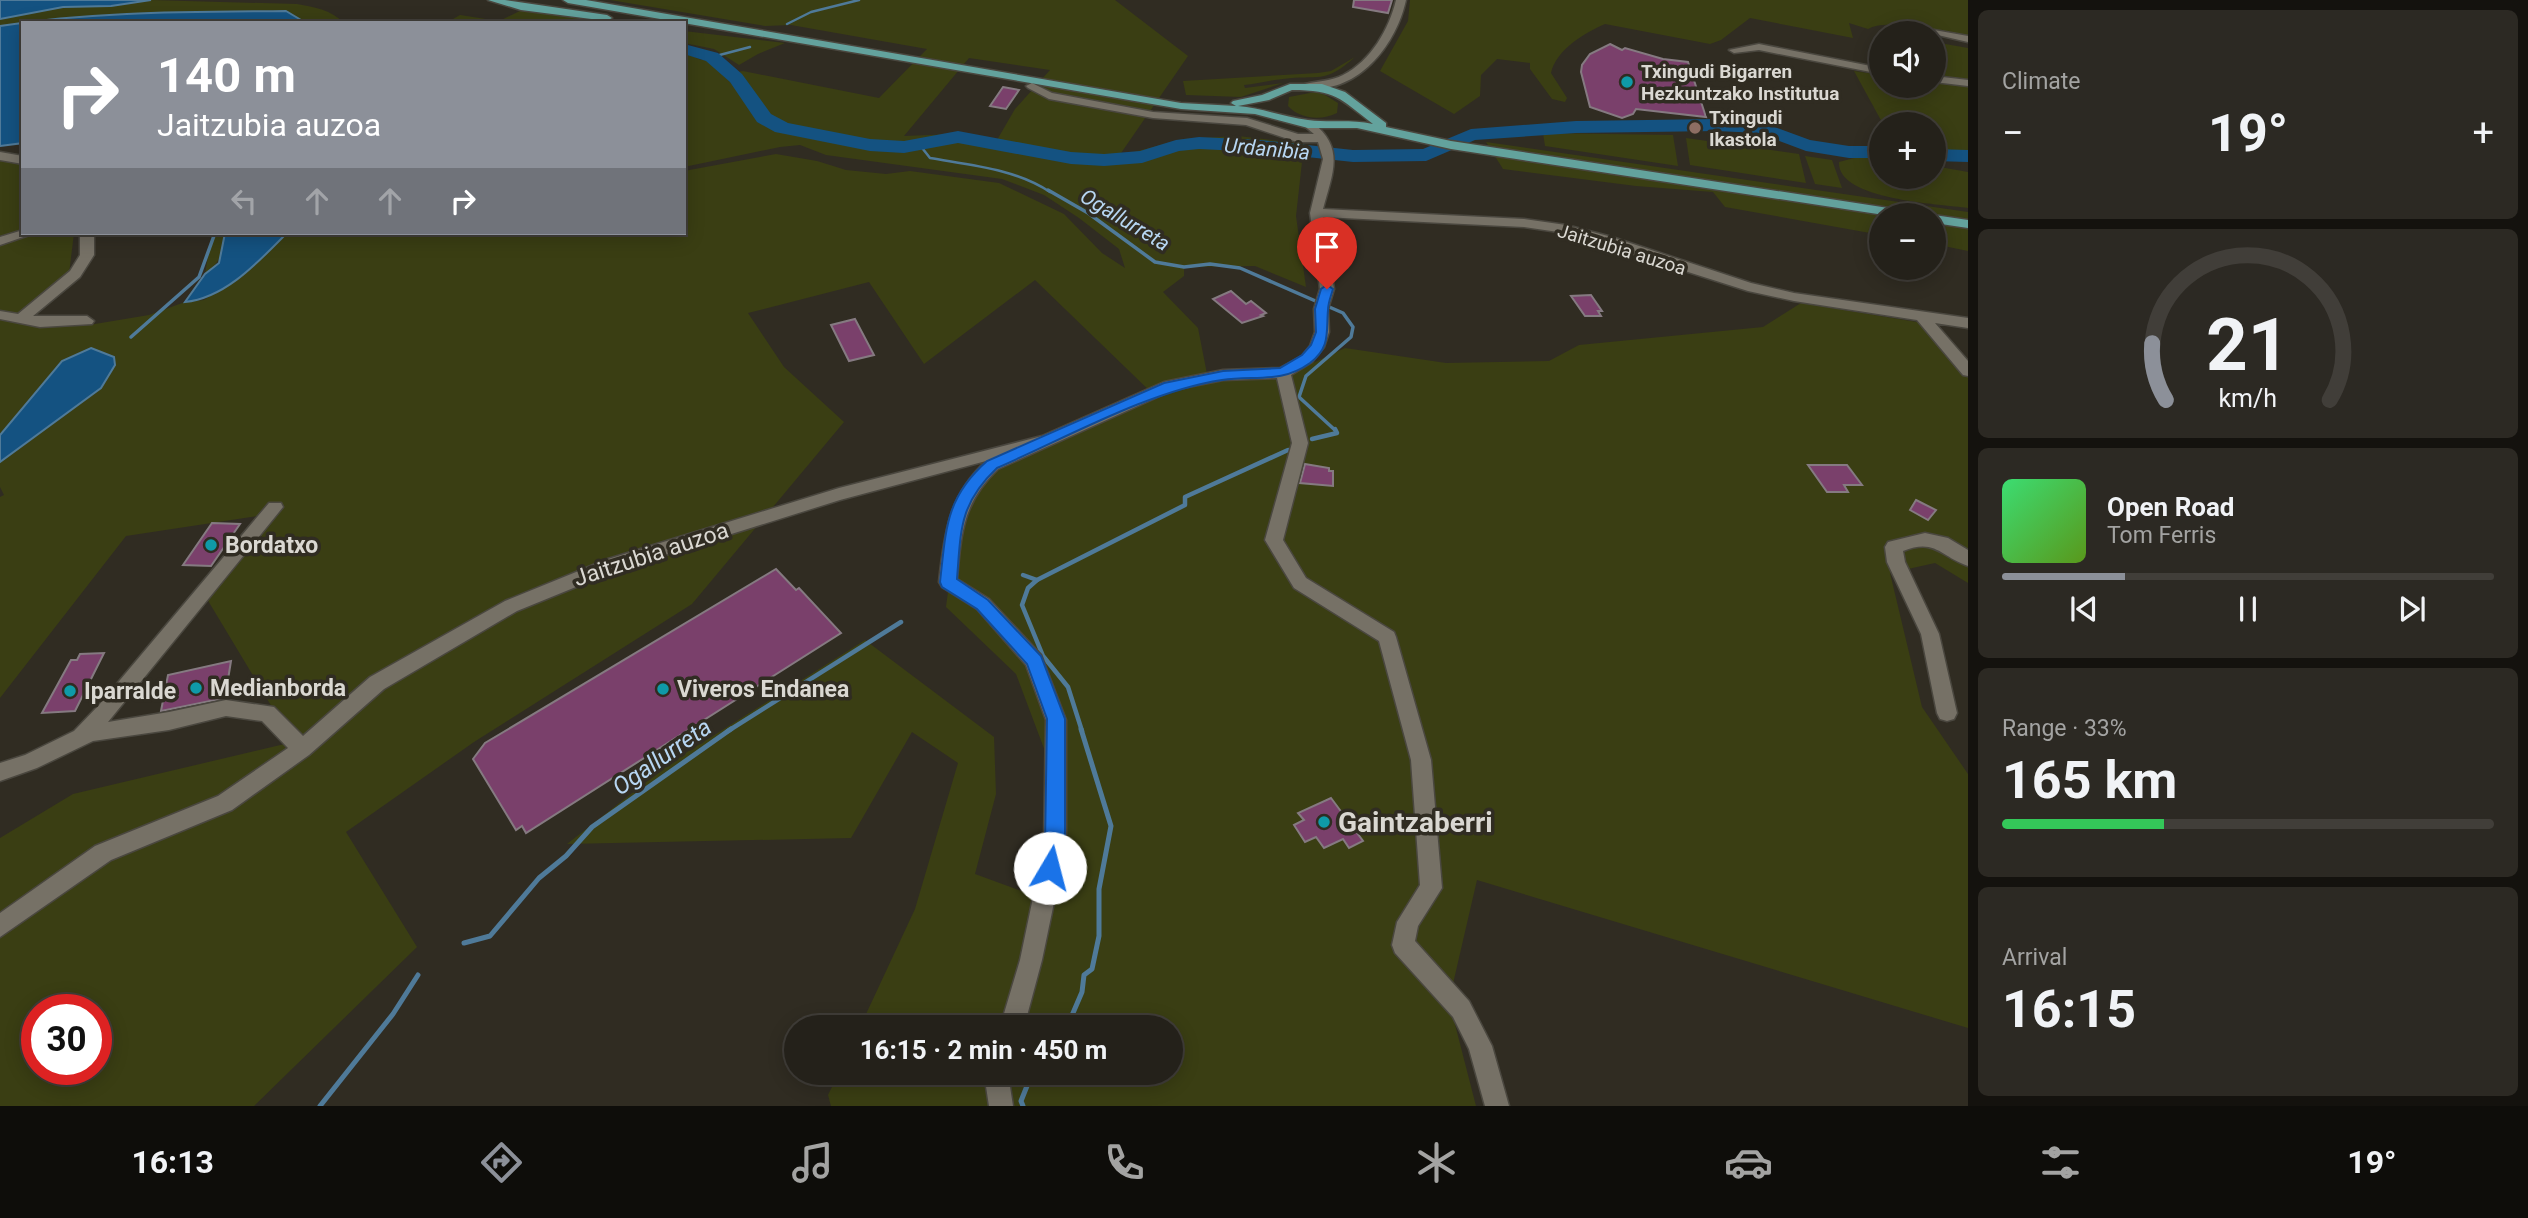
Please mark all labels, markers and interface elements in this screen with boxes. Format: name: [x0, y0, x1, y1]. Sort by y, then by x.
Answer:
map controls: [1869, 21, 1946, 280]
button: sound: [1869, 21, 1946, 98]
text: 140 m: [157, 47, 296, 104]
icon: right: [42, 49, 133, 140]
place label: Txingudi Bigarren Hezkuntzako Institutua: [1641, 60, 1839, 105]
text: Climate: [2002, 68, 2081, 95]
marker: Txingudi Bigarren Hezkuntzako Institutua: [1619, 74, 1635, 90]
text: 19°: [2208, 103, 2288, 164]
text: Jaitzubia auzoa: [157, 106, 381, 144]
place label: Txingudi Ikastola: [1709, 106, 1783, 151]
text: −: [2002, 111, 2024, 155]
text: +: [2472, 111, 2494, 155]
button: +: [1869, 112, 1946, 189]
marker: Txingudi Ikastola: [1687, 120, 1703, 136]
water label: Urdanibia: [1223, 133, 1311, 165]
icon: left: [225, 182, 263, 220]
icon: ahead: [298, 182, 336, 220]
icon: ahead: [371, 182, 409, 220]
icon: right: [444, 182, 482, 220]
water label: Ogallurreta: [1076, 184, 1174, 256]
button: −: [1869, 203, 1946, 280]
pin: [1297, 217, 1357, 289]
street label: Jaitzubia auzoa: [1555, 219, 1689, 280]
icon: arrive: [1308, 228, 1346, 266]
text: 21: [2206, 302, 2290, 388]
text: km/h: [2219, 384, 2277, 413]
text: Open Road: [2107, 492, 2235, 522]
street label: Jaitzubia auzoa: [570, 517, 732, 592]
text: Tom Ferris: [2107, 522, 2216, 549]
place label: Bordatxo: [225, 532, 318, 559]
marker: Bordatxo: [203, 537, 219, 553]
icon: previous: [2065, 590, 2103, 628]
icon: pause: [2229, 590, 2267, 628]
icon: next: [2393, 590, 2431, 628]
place label: Medianborda: [210, 675, 346, 702]
place label: Viveros Endanea: [677, 676, 849, 703]
place label: Iparralde: [84, 678, 176, 705]
marker: Medianborda: [188, 680, 204, 696]
marker: Viveros Endanea: [655, 681, 671, 697]
marker: Iparralde: [62, 683, 78, 699]
water label: Ogallurreta: [607, 713, 717, 801]
text: Range · 33%: [2002, 715, 2127, 742]
text: 165 km: [2002, 750, 2177, 811]
place label: Gaintzaberri: [1338, 806, 1493, 839]
marker: Gaintzaberri: [1316, 814, 1332, 830]
position arrow: [1013, 831, 1087, 905]
text: Arrival: [2002, 944, 2067, 971]
text: 16:15: [2002, 979, 2136, 1040]
speed limit sign: 30: [21, 994, 112, 1085]
text: 16:15 · 2 min · 450 m: [860, 1035, 1107, 1065]
icon: directions: [477, 1138, 526, 1187]
icon: music: [788, 1138, 837, 1187]
icon: phone: [1100, 1138, 1149, 1187]
icon: climate: [1412, 1138, 1461, 1187]
icon: car: [1724, 1138, 1773, 1187]
icon: filters: [2036, 1138, 2085, 1187]
text: 16:13: [131, 1143, 214, 1181]
text: 19°: [2347, 1143, 2397, 1181]

